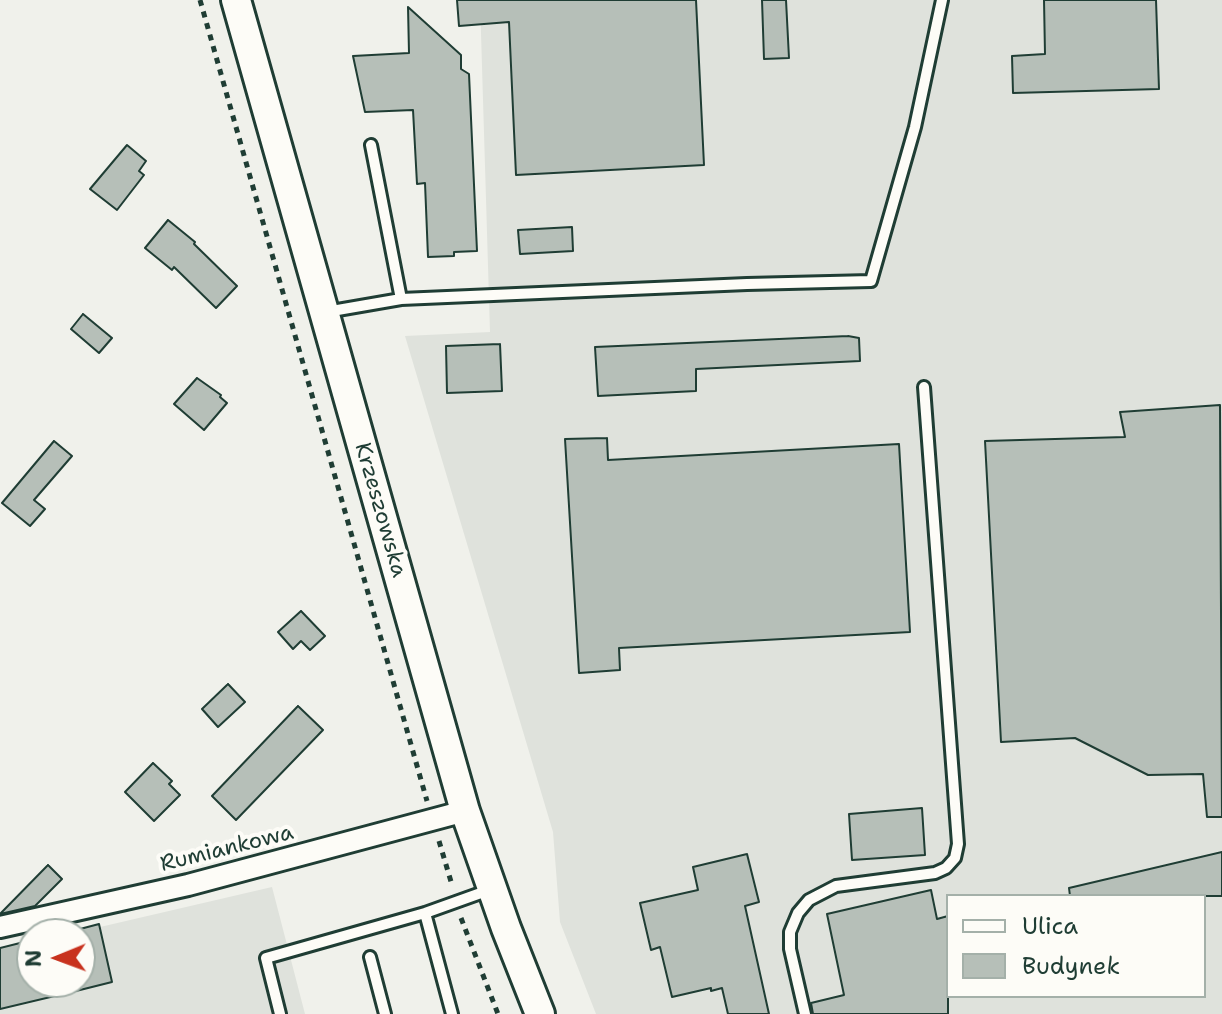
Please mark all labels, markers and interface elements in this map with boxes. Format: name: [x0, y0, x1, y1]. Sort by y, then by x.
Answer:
street label: Krzeszowska: [348, 440, 412, 580]
street label: Rumiankowa: [158, 820, 296, 878]
legend: [946, 894, 1206, 998]
text: Ulica: [1022, 910, 1078, 942]
north arrow: [16, 918, 96, 998]
text: N: [19, 949, 48, 967]
text: Budynek: [1022, 950, 1120, 982]

